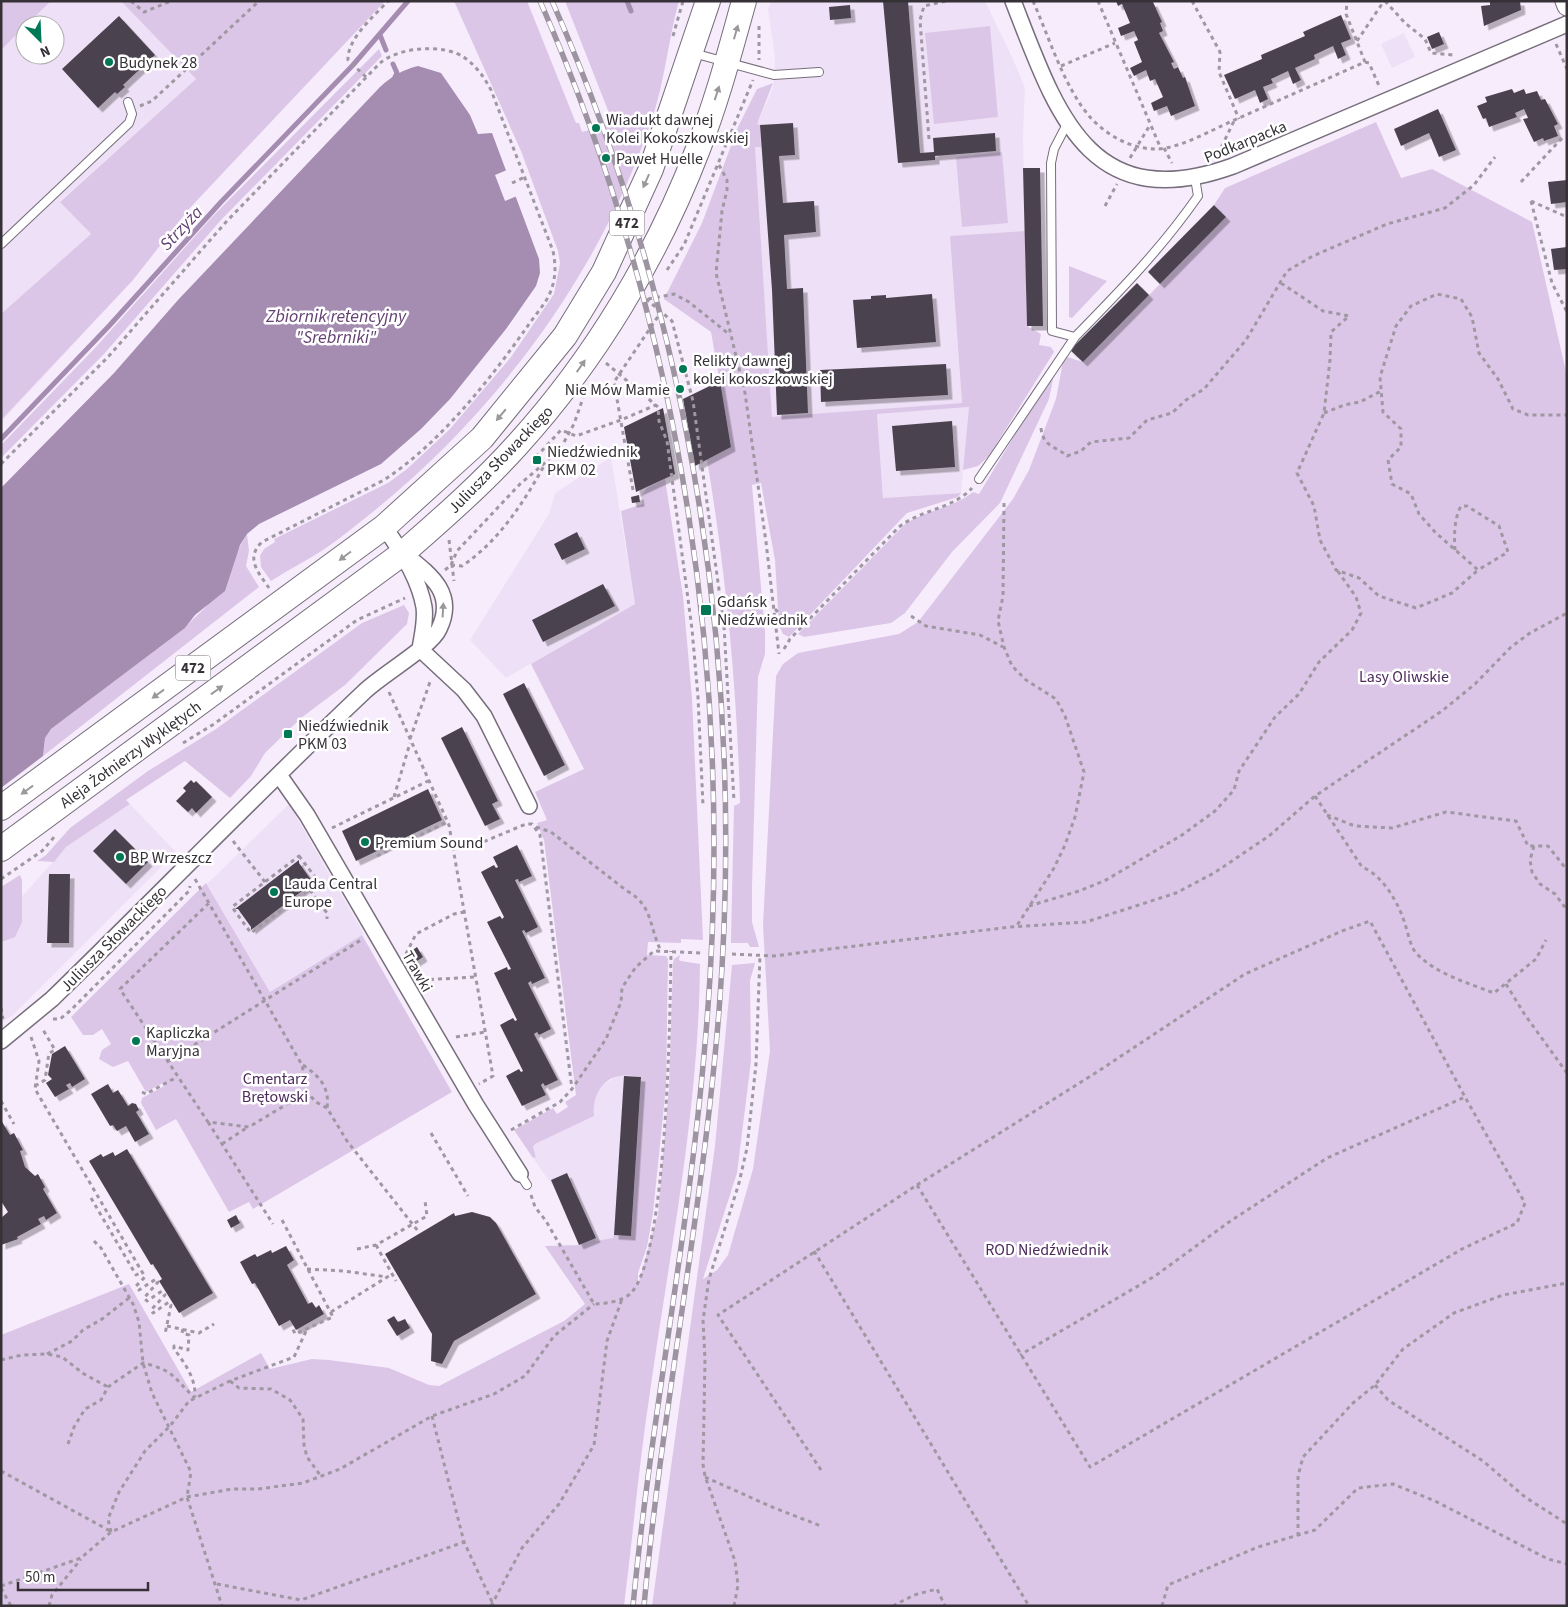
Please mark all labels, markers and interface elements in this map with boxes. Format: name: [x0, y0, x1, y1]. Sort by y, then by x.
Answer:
north arrow: [15, 15, 65, 65]
one-way arrow: [732, 24, 740, 39]
text: N: [37, 40, 53, 62]
place label: Budynek 28: [119, 52, 197, 74]
marker: Budynek 28: [103, 56, 115, 68]
one-way arrow: [714, 85, 721, 100]
place label: Wiadukt dawnej Kolei Kokoszkowskiej: [606, 109, 749, 149]
street label: Podkarpacka: [1201, 115, 1290, 169]
marker: Wiadukt dawnej Kolei Kokoszkowskiej: [590, 122, 602, 134]
place label: Paweł Huelle: [616, 148, 703, 170]
marker: Paweł Huelle: [600, 152, 612, 164]
one-way arrow: [642, 174, 650, 188]
water label: Strzyża: [154, 200, 209, 256]
road number: 472: [610, 210, 644, 236]
water label: Zbiornik retencyjny "Srebrniki": [265, 304, 407, 350]
place label: Relikty dawnej kolei kokoszkowskiej: [693, 350, 833, 390]
one-way arrow: [576, 359, 586, 373]
marker: Relikty dawnej kolei kokoszkowskiej: [677, 363, 689, 375]
place label: Nie Mów Mamie: [565, 379, 670, 401]
marker: Nie Mów Mamie: [674, 383, 686, 395]
street label: Juliusza Słowackiego: [443, 401, 558, 519]
one-way arrow: [496, 408, 507, 421]
place label: Niedźwiednik PKM 02: [547, 441, 638, 481]
marker: Niedźwiednik PKM 02: [531, 454, 543, 466]
one-way arrow: [338, 551, 352, 561]
place label: Gdańsk Niedźwiednik: [717, 591, 808, 631]
one-way arrow: [439, 601, 447, 617]
marker: Gdańsk Niedźwiednik: [699, 603, 713, 617]
road number: 472: [176, 656, 210, 680]
park label: Lasy Oliwskie: [1359, 666, 1449, 688]
one-way arrow: [210, 685, 224, 695]
one-way arrow: [151, 689, 165, 699]
street label: Aleja Żołnierzy Wyklętych: [55, 696, 206, 814]
place label: Niedźwiednik PKM 03: [298, 715, 389, 755]
marker: Niedźwiednik PKM 03: [282, 728, 294, 740]
one-way arrow: [20, 785, 34, 795]
place label: Premium Sound: [375, 832, 483, 854]
marker: Premium Sound: [359, 836, 371, 848]
place label: BP Wrzeszcz: [130, 847, 212, 869]
marker: BP Wrzeszcz: [114, 851, 126, 863]
place label: Lauda Central Europe: [284, 873, 377, 913]
street label: Juliusza Słowackiego: [56, 881, 172, 997]
marker: Lauda Central Europe: [268, 886, 280, 898]
street label: Trawki: [396, 947, 438, 996]
place label: Kapliczka Maryjna: [146, 1022, 210, 1062]
marker: Kapliczka Maryjna: [130, 1035, 142, 1047]
park label: Cmentarz Brętowski: [242, 1068, 308, 1108]
park label: ROD Niedźwiednik: [985, 1239, 1109, 1261]
scale bar: [18, 1560, 148, 1592]
text: 50 m: [25, 1567, 55, 1588]

